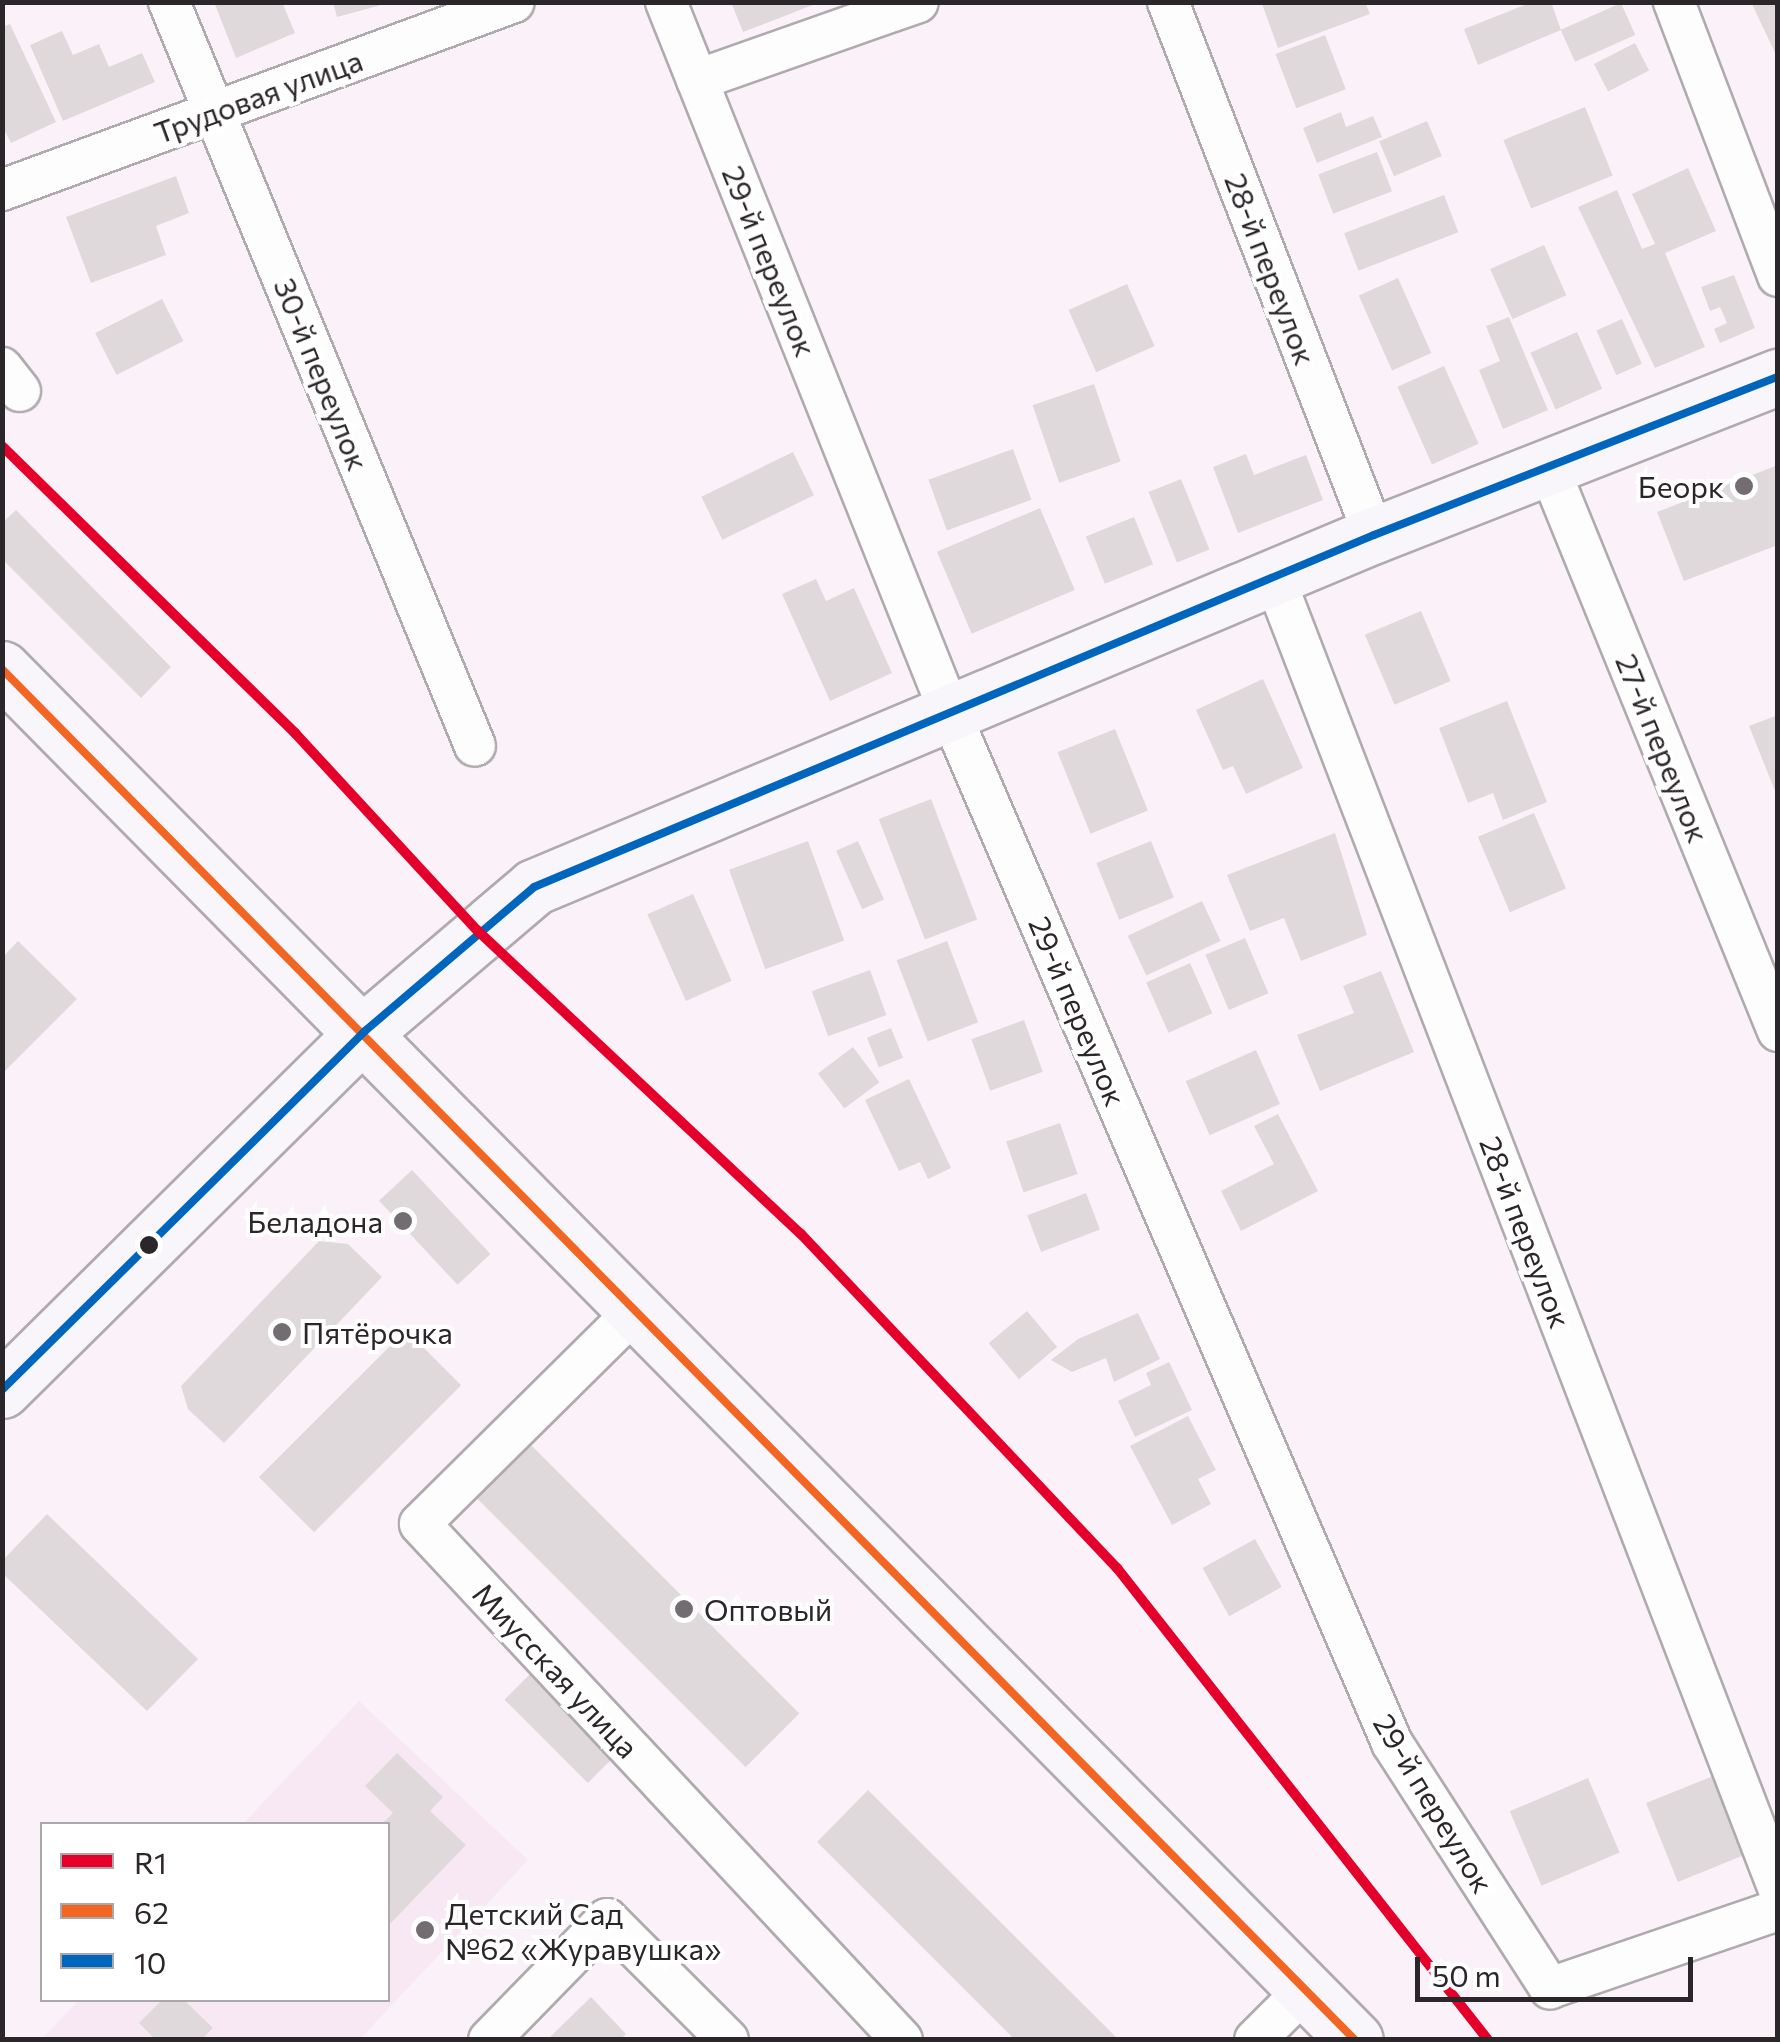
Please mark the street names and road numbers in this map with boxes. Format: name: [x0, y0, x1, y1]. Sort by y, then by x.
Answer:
street label: Трудовая улица: [149, 42, 367, 150]
street label: 29-й переулок: [715, 161, 825, 361]
street label: 28-й переулок: [1218, 168, 1324, 370]
street label: 30-й переулок: [267, 273, 377, 475]
street label: 27-й переулок: [1609, 649, 1717, 847]
street label: 29-й переулок: [1022, 911, 1134, 1111]
street label: 28-й переулок: [1473, 1131, 1579, 1333]
street label: Миусская улица: [466, 1575, 646, 1765]
street label: 29-й переулок: [1367, 1707, 1501, 1899]

